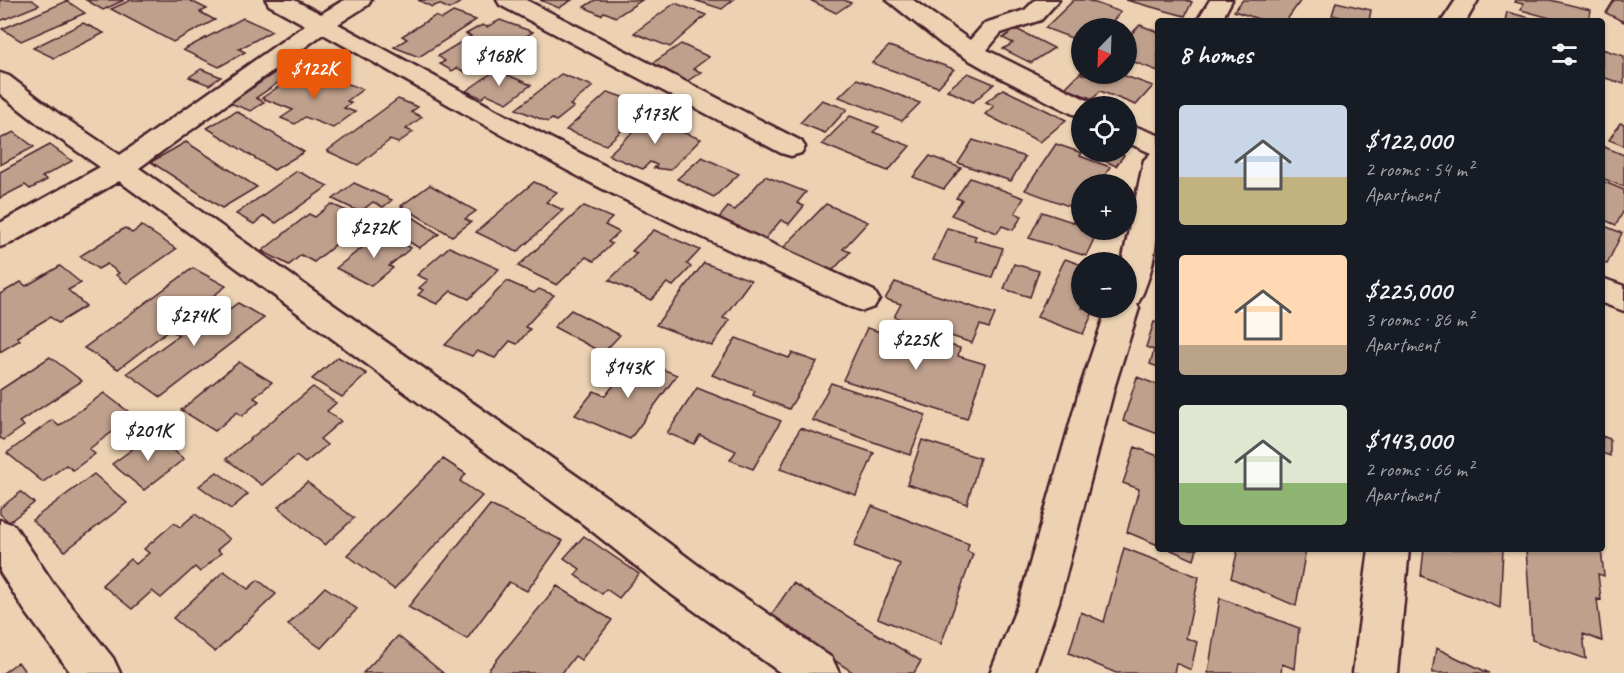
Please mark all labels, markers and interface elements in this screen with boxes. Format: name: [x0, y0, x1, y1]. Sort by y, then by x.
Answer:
north arrow: [1071, 18, 1137, 84]
map controls: [1071, 18, 1137, 318]
pin: $168K: [457, 36, 541, 87]
text: 8 homes: [1179, 38, 1252, 71]
icon: filters: [1548, 38, 1581, 71]
text: $168K: [476, 43, 522, 68]
pin: $122K: [272, 49, 356, 100]
text: $122K: [291, 56, 337, 81]
pin: $173K: [613, 94, 697, 145]
button: locate: [1071, 96, 1137, 162]
text: $173K: [632, 101, 678, 126]
text: $122,000: [1365, 124, 1452, 157]
icon: home: [1227, 129, 1299, 201]
text: 2 rooms · 54 m²: [1365, 157, 1473, 182]
button: +: [1071, 174, 1137, 240]
text: Apartment: [1365, 182, 1438, 207]
pin: $272K: [332, 208, 416, 259]
text: $272K: [351, 215, 397, 240]
button: −: [1071, 252, 1137, 318]
text: $225,000: [1365, 274, 1452, 307]
icon: home: [1227, 279, 1299, 351]
pin: $274K: [152, 296, 236, 347]
text: $274K: [171, 303, 217, 328]
text: 3 rooms · 86 m²: [1365, 307, 1473, 332]
pin: $225K: [874, 320, 958, 371]
text: $225K: [893, 327, 939, 352]
text: Apartment: [1365, 332, 1438, 357]
pin: $143K: [586, 348, 670, 399]
text: $143K: [605, 355, 651, 380]
pin: $201K: [106, 411, 190, 462]
text: $201K: [125, 418, 171, 443]
text: $143,000: [1365, 424, 1452, 457]
icon: home: [1227, 429, 1299, 501]
text: 2 rooms · 66 m²: [1365, 457, 1473, 482]
text: Apartment: [1365, 482, 1438, 507]

